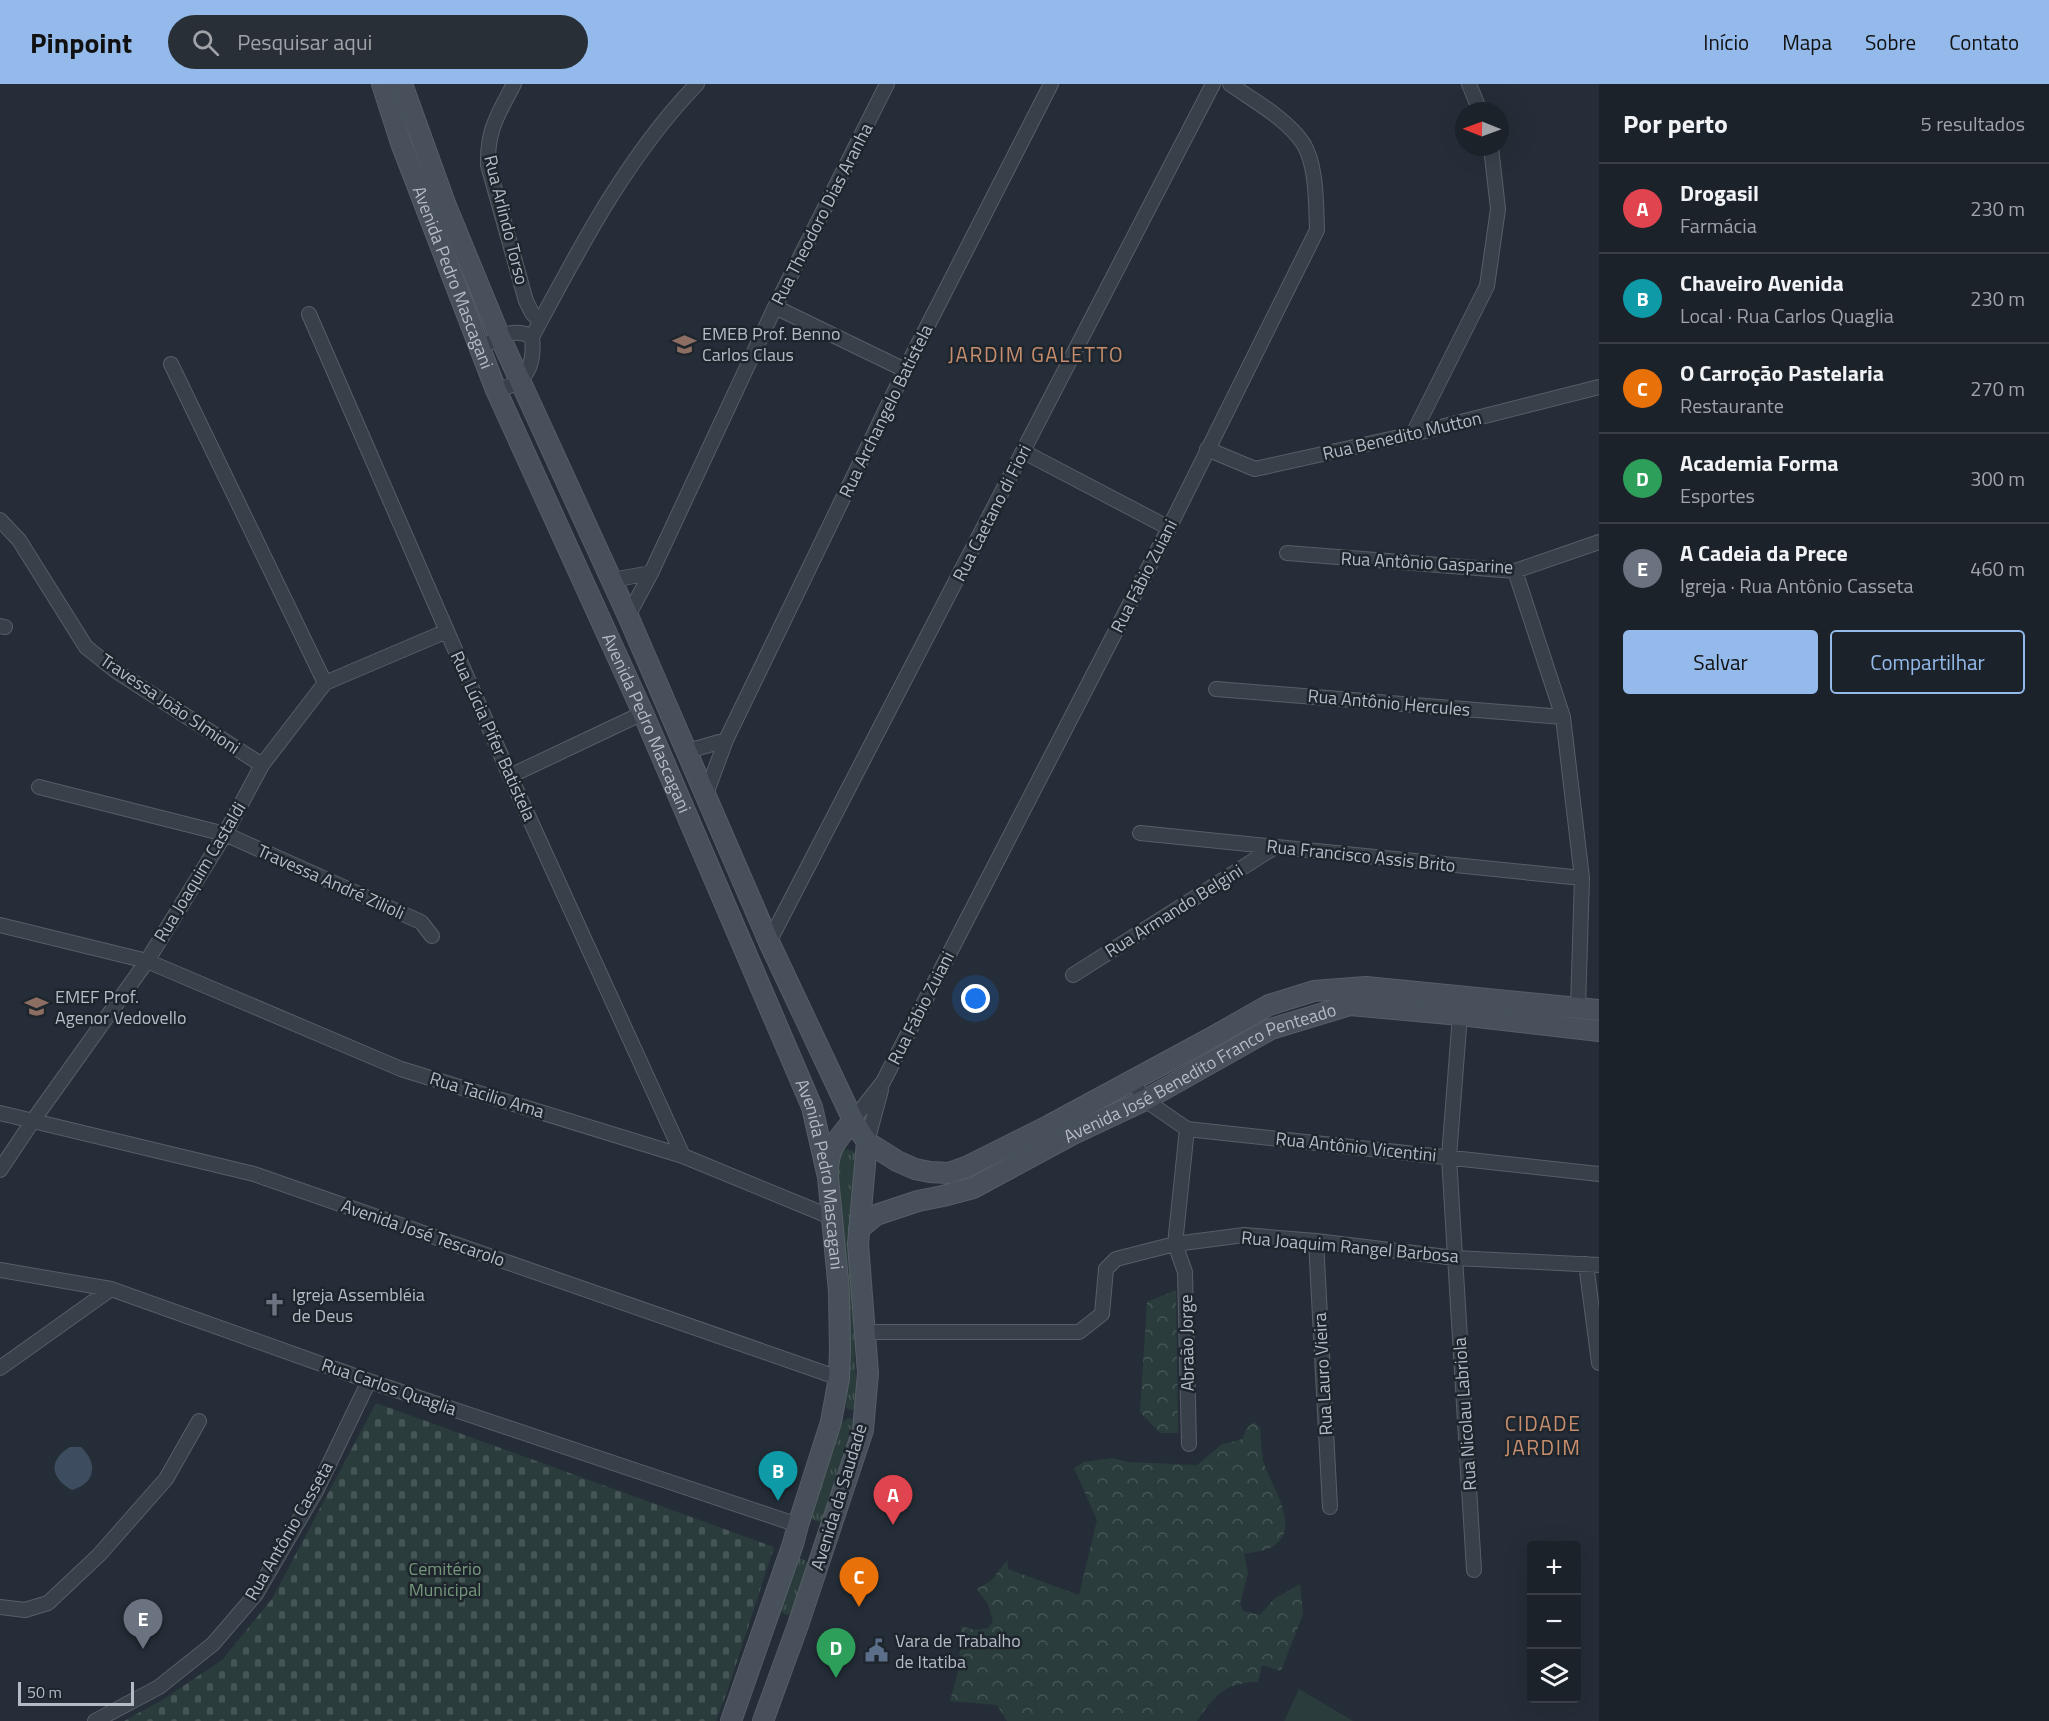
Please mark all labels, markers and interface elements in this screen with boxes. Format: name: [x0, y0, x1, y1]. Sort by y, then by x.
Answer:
search box: [168, 15, 588, 69]
text: Pinpoint: [30, 21, 132, 64]
text: Pesquisar aqui: [237, 25, 372, 59]
icon: search: [189, 26, 222, 59]
text: Início: [1703, 26, 1749, 58]
text: Mapa: [1782, 26, 1832, 58]
text: Sobre: [1865, 26, 1916, 58]
text: Contato: [1949, 26, 2019, 58]
north arrow: [1455, 102, 1509, 156]
text: Por perto: [1623, 104, 1728, 143]
text: 5 resultados: [1921, 108, 2025, 139]
street label: Rua Theodoro Dias Aranha: [764, 118, 879, 309]
street label: Rua Arlindo Torso: [477, 152, 536, 288]
text: Drogasil: [1680, 176, 1759, 210]
street label: Avenida Pedro Mascagani: [406, 182, 501, 373]
text: A: [1636, 193, 1649, 224]
text: 230 m: [1970, 193, 2025, 224]
text: Farmácia: [1680, 210, 1757, 241]
text: Chaveiro Avenida: [1680, 266, 1844, 300]
text: B: [1636, 283, 1649, 314]
text: 230 m: [1970, 283, 2025, 314]
text: Local · Rua Carlos Quaglia: [1680, 300, 1894, 331]
place label: EMEB Prof. Benno Carlos Claus: [702, 320, 840, 368]
street label: Rua Archangelo Batistela: [832, 320, 939, 502]
school or university icon: EMEB Prof. Benno Carlos Claus: [671, 331, 697, 357]
district label: JARDIM GALETTO: [948, 338, 1124, 370]
text: O Carroção Pastelaria: [1680, 356, 1884, 390]
text: C: [1637, 373, 1648, 404]
text: 270 m: [1970, 373, 2025, 404]
text: Restaurante: [1680, 390, 1784, 421]
street label: Rua Benedito Mutton: [1320, 404, 1484, 467]
street label: Rua Caetano di Fiori: [945, 440, 1038, 586]
text: Academia Forma: [1680, 446, 1839, 480]
text: D: [1636, 463, 1649, 494]
text: 300 m: [1970, 463, 2025, 494]
text: Esportes: [1680, 480, 1755, 511]
street label: Rua Fábio Zuiani: [1103, 514, 1184, 637]
text: A Cadeia da Prece: [1680, 536, 1848, 570]
street label: Rua Antônio Gasparine: [1340, 544, 1514, 581]
text: E: [1637, 553, 1648, 584]
text: 460 m: [1970, 553, 2025, 584]
text: Igreja · Rua Antônio Casseta: [1680, 570, 1914, 601]
street label: Avenida Pedro Mascagani: [595, 628, 698, 817]
button: Salvar: [1623, 630, 1818, 694]
button: Compartilhar: [1830, 630, 2025, 694]
street label: Travessa João SImioni: [95, 647, 246, 761]
street label: Rua Lúcia Pifer Batistela: [444, 647, 543, 825]
street label: Rua Antônio Hercules: [1307, 682, 1471, 723]
street label: Rua Joaquim Castaldi: [147, 797, 252, 947]
street label: Rua Francisco Assis Brito: [1265, 832, 1457, 879]
street label: Travessa André Zilioli: [253, 837, 409, 926]
street label: Rua Armando Belgini: [1099, 857, 1248, 964]
street label: Rua Fábio Zuiani: [880, 946, 961, 1069]
place label: EMEF Prof. Agenor Vedovello: [55, 983, 187, 1031]
your location: [961, 984, 990, 1013]
school or university icon: EMEF Prof. Agenor Vedovello: [24, 994, 50, 1020]
street label: Avenida José Benedito Franco Penteado: [1059, 996, 1339, 1150]
street label: Rua Tacilio Ama: [426, 1064, 548, 1125]
street label: Avenida Pedro Mascagani: [788, 1075, 851, 1271]
street label: Rua Antônio Vicentini: [1274, 1125, 1438, 1168]
street label: Avenida José Tescarolo: [338, 1192, 509, 1273]
street label: Rua Joaquim Rangel Barbosa: [1240, 1224, 1460, 1269]
place label: Igreja Assembléia de Deus: [292, 1281, 425, 1329]
church icon: Igreja Assembléia de Deus: [261, 1292, 287, 1318]
street label: Abraão Jorge: [1172, 1294, 1201, 1392]
street label: Rua Lauro Vieira: [1306, 1312, 1339, 1436]
street label: Rua Nicolau Labriola: [1446, 1336, 1483, 1492]
street label: Rua Carlos Quaglia: [318, 1351, 460, 1422]
district label: CIDADE JARDIM: [1505, 1407, 1581, 1463]
street label: Avenida da Saudade: [803, 1420, 874, 1574]
pin: B: [758, 1452, 798, 1501]
street label: Rua Antônio Casseta: [238, 1456, 339, 1605]
pin: A: [874, 1476, 912, 1525]
map controls: [1527, 1541, 1581, 1703]
button: +: [1527, 1541, 1581, 1595]
park label: Cemitério Municipal: [409, 1555, 481, 1603]
pin: C: [840, 1558, 878, 1607]
button: −: [1527, 1595, 1581, 1649]
pin: E: [124, 1600, 162, 1649]
place label: Vara de Trabalho de Itatiba: [895, 1627, 1021, 1675]
pin: D: [816, 1628, 856, 1678]
public building icon: Vara de Trabalho de Itatiba: [864, 1638, 890, 1664]
button: layers: [1527, 1649, 1581, 1703]
scale bar: [18, 1679, 134, 1706]
text: 50 m: [27, 1680, 62, 1704]

